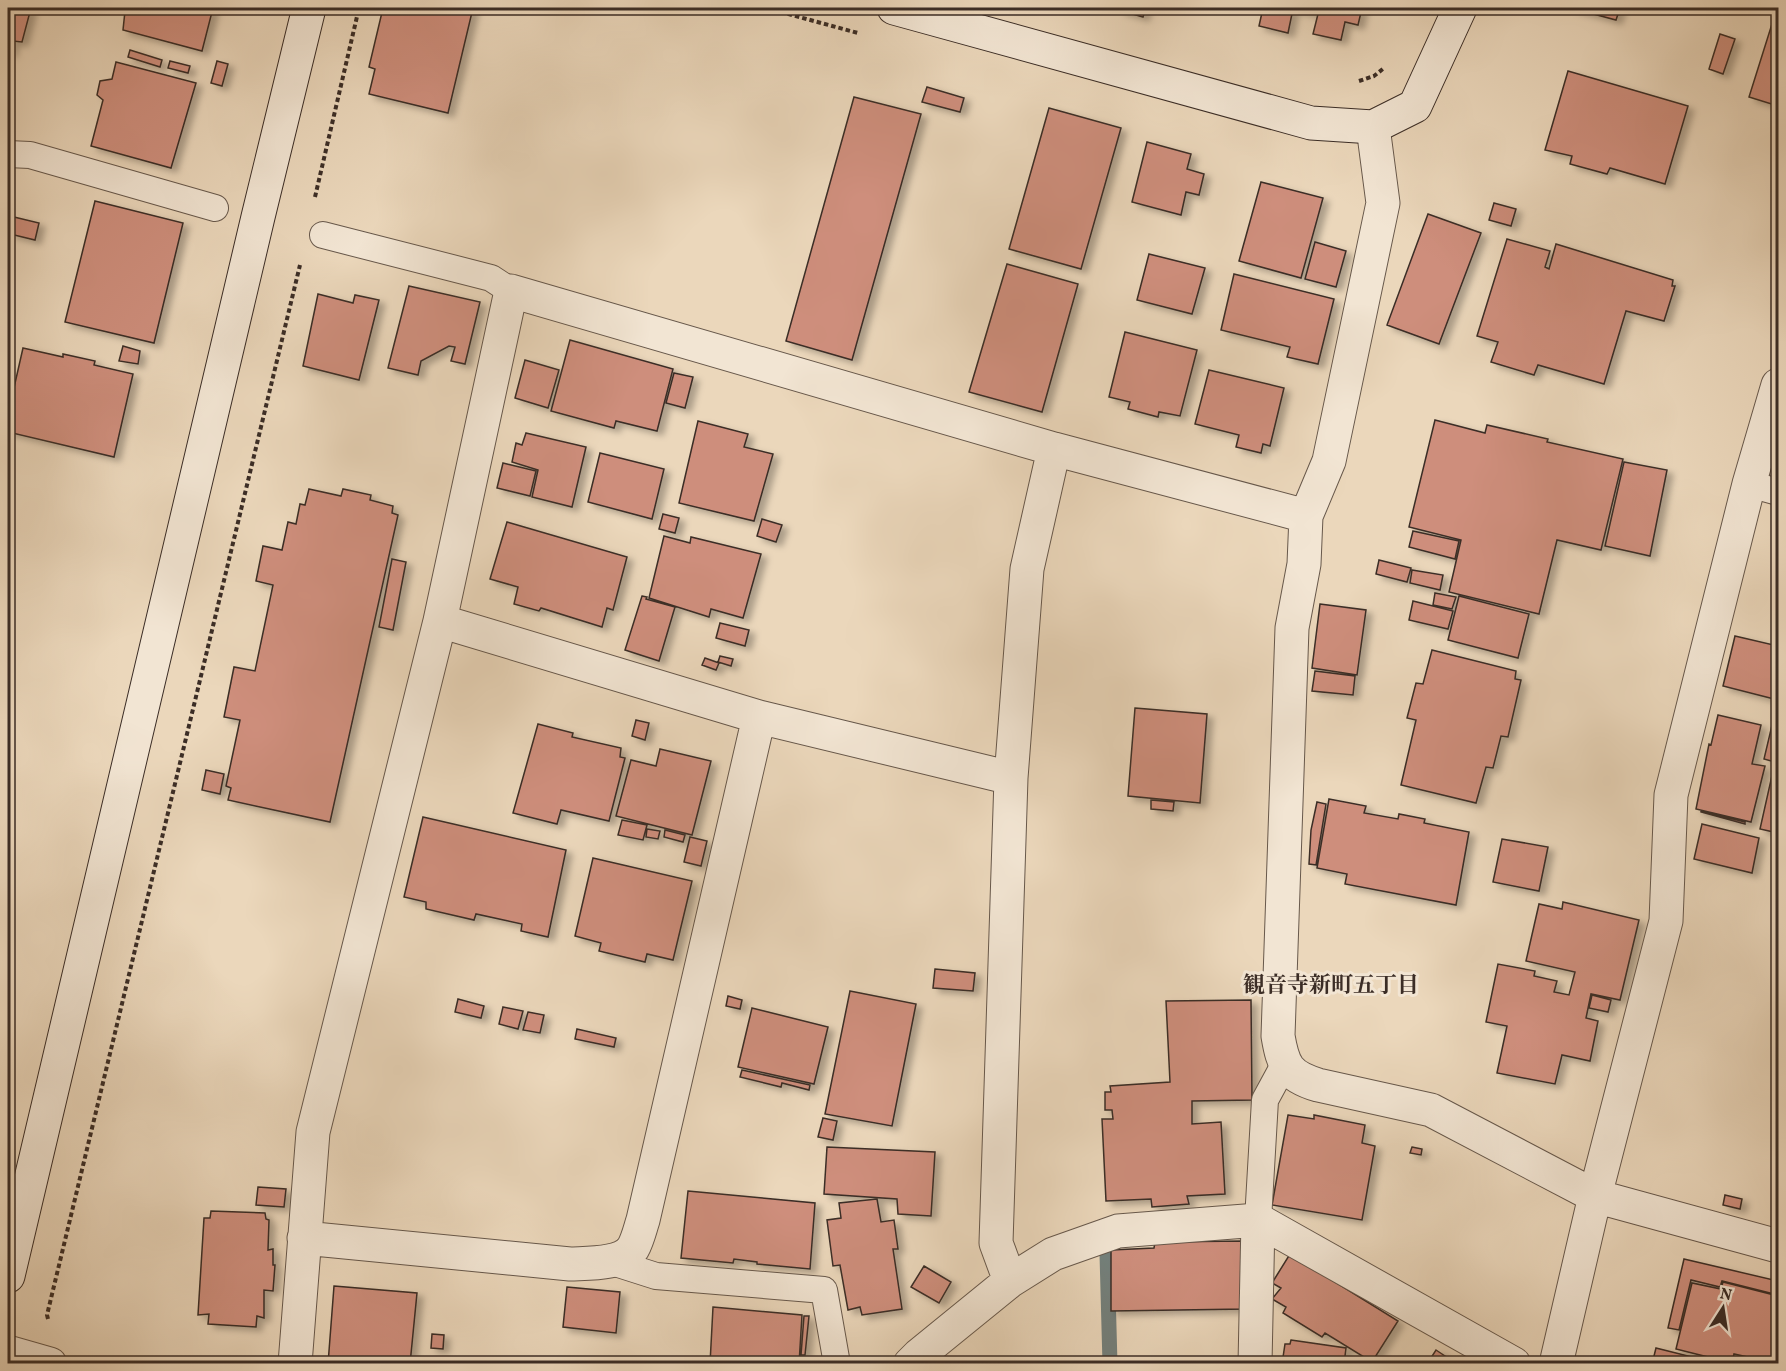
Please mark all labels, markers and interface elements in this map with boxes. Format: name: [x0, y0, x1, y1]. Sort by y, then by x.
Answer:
district label: 観音寺新町五丁目: [1243, 971, 1419, 1002]
north arrow: [1693, 1278, 1753, 1338]
text: N: [1718, 1283, 1734, 1307]

